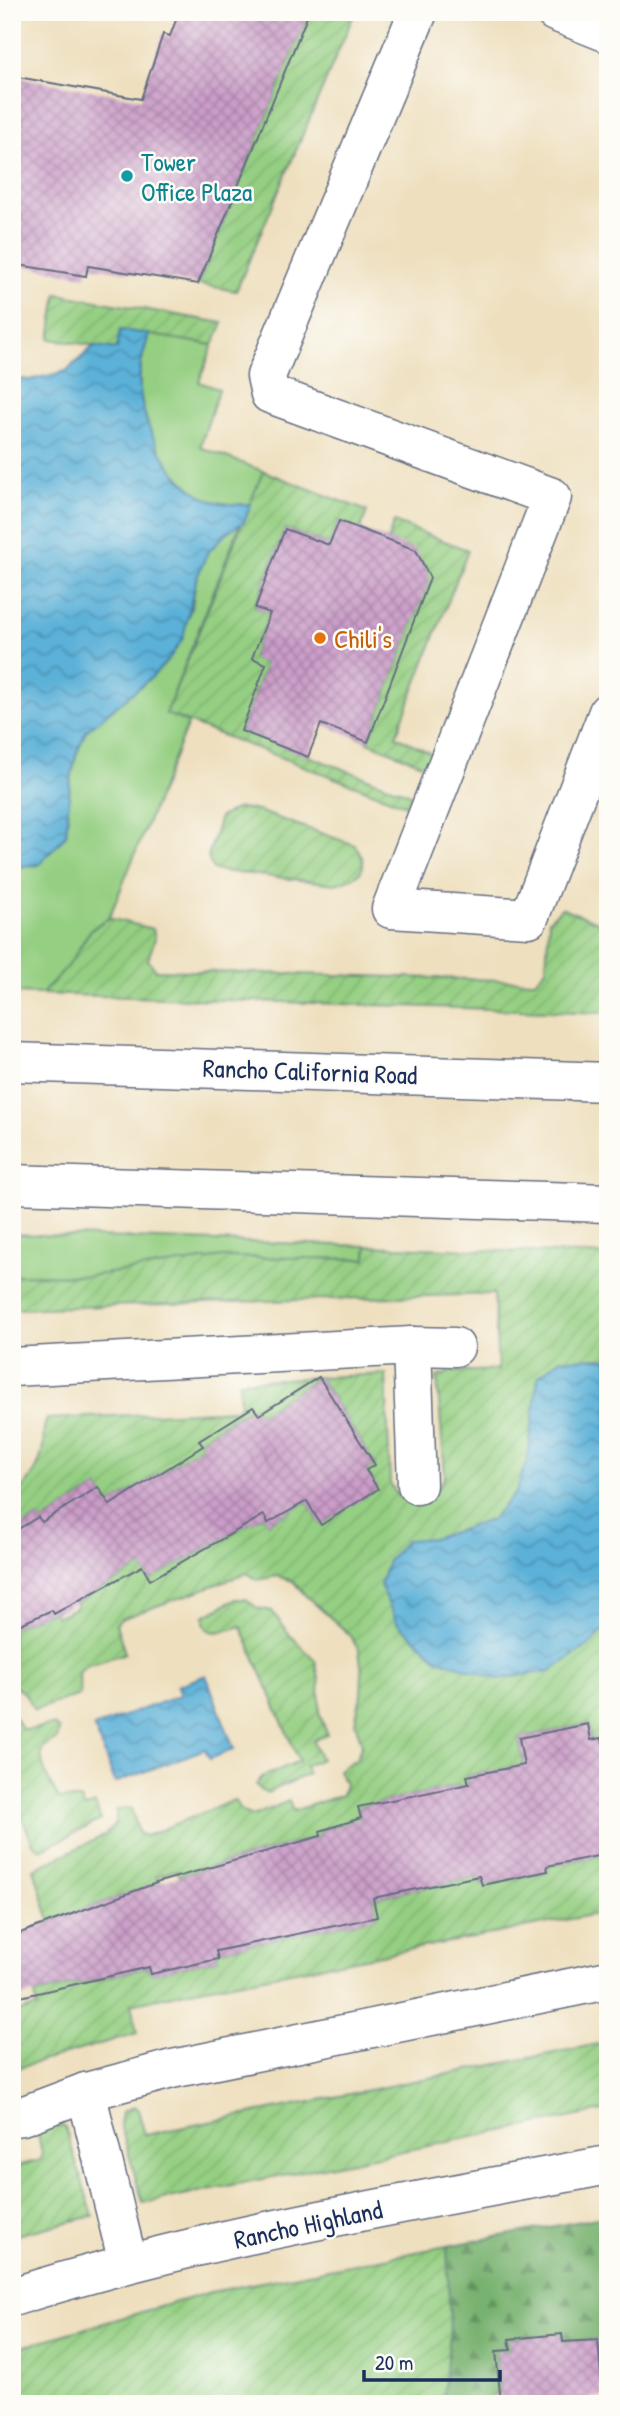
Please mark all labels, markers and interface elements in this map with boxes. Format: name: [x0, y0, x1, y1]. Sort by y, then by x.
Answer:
place label: Tower Office Plaza: [141, 144, 252, 209]
marker: Tower Office Plaza: [119, 168, 135, 184]
place label: Chili's: [334, 621, 392, 656]
marker: Chili's: [312, 630, 328, 646]
street label: Rancho California Road: [202, 1050, 418, 1092]
street label: Rancho Highland: [231, 2191, 385, 2257]
scale bar: [364, 2339, 501, 2383]
text: 20 m: [375, 2348, 413, 2377]

